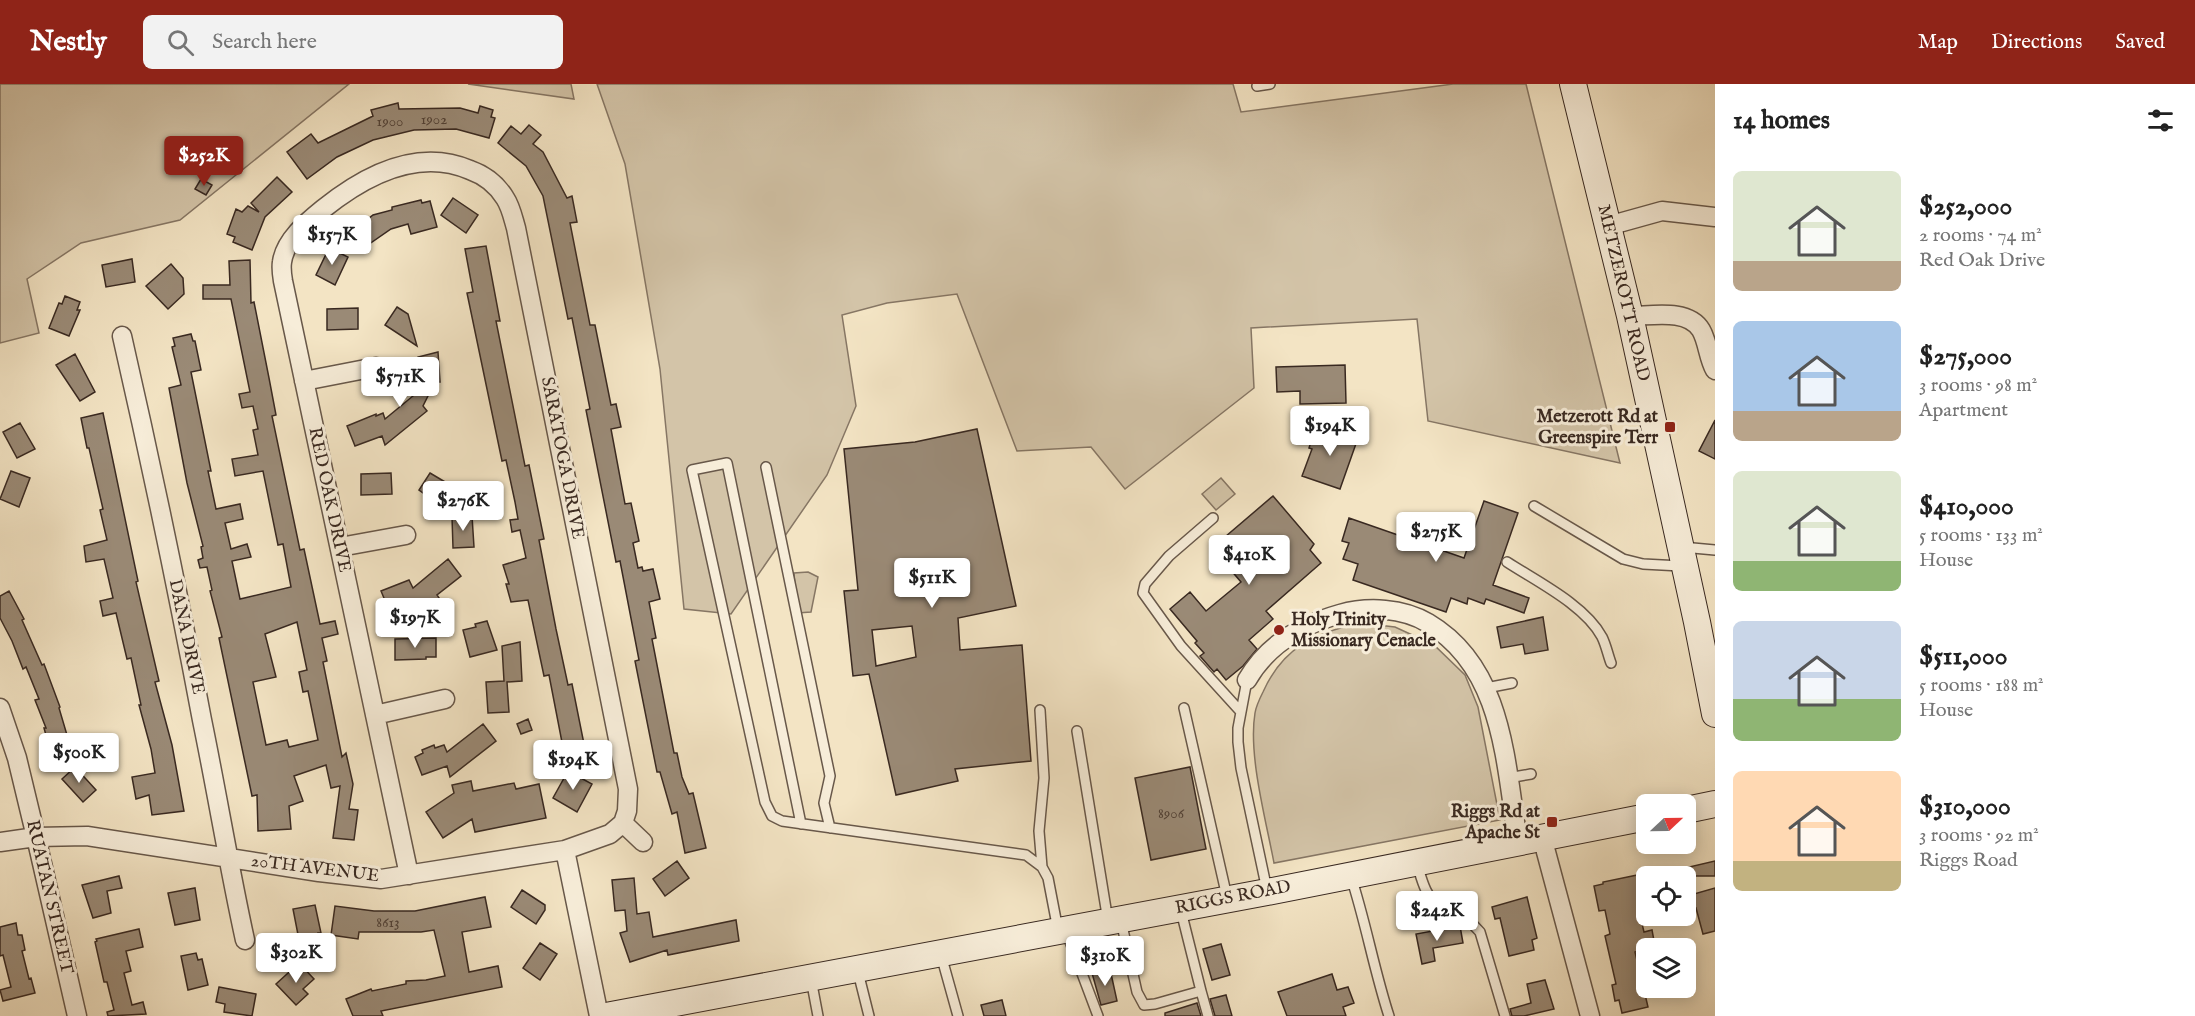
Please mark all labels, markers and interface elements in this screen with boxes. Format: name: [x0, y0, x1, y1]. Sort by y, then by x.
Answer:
search box: [143, 15, 563, 69]
text: Nestly: [30, 25, 107, 60]
icon: search: [164, 26, 197, 59]
text: Search here: [212, 28, 317, 56]
text: Map: [1918, 29, 1958, 56]
text: Directions: [1991, 29, 2082, 56]
text: Saved: [2115, 29, 2165, 56]
text: 14 homes: [1733, 104, 1830, 137]
icon: filters: [2144, 104, 2177, 137]
house number: 1902: [421, 110, 447, 129]
house number: 1900: [377, 112, 403, 131]
pin: $252K: [162, 136, 246, 187]
text: $252K: [178, 143, 230, 168]
text: $252,000: [1919, 190, 2012, 223]
icon: home: [1781, 195, 1853, 267]
street label: METZEROTT ROAD: [1591, 202, 1655, 384]
pin: $157K: [290, 215, 374, 266]
text: $157K: [307, 222, 357, 247]
text: 2 rooms · 74 m²: [1919, 223, 2042, 248]
text: Red Oak Drive: [1919, 248, 2045, 273]
text: $275,000: [1919, 340, 2012, 373]
icon: home: [1781, 345, 1853, 417]
pin: $571K: [358, 357, 442, 408]
text: $571K: [375, 364, 425, 389]
text: 3 rooms · 98 m²: [1919, 373, 2037, 398]
street label: SARATOGA DRIVE: [535, 375, 589, 541]
text: Apartment: [1919, 398, 2008, 423]
pin: $194K: [1288, 406, 1372, 457]
place label: Metzerott Rd at Greenspire Terr: [1537, 406, 1659, 450]
text: $194K: [1304, 413, 1356, 438]
marker: Metzerott Rd at Greenspire Terr: [1663, 420, 1677, 434]
street label: RED OAK DRIVE: [302, 425, 356, 575]
pin: $276K: [421, 481, 505, 532]
text: $276K: [437, 488, 489, 513]
text: $410,000: [1919, 490, 2014, 523]
icon: home: [1781, 495, 1853, 567]
pin: $275K: [1394, 512, 1478, 563]
text: $275K: [1410, 519, 1462, 544]
text: 5 rooms · 133 m²: [1919, 523, 2043, 548]
pin: $410K: [1207, 535, 1291, 586]
text: $410K: [1223, 542, 1275, 567]
text: House: [1919, 548, 1973, 573]
pin: $511K: [890, 558, 974, 609]
text: $511K: [908, 565, 956, 590]
street label: DANA DRIVE: [163, 577, 209, 697]
pin: $197K: [373, 598, 457, 649]
text: $197K: [389, 605, 441, 630]
place label: Holy Trinity Missionary Cenacle: [1291, 609, 1437, 653]
marker: Holy Trinity Missionary Cenacle: [1272, 623, 1286, 637]
text: $511,000: [1919, 640, 2007, 673]
icon: home: [1781, 645, 1853, 717]
text: 5 rooms · 188 m²: [1919, 673, 2044, 698]
text: House: [1919, 698, 1973, 723]
pin: $500K: [37, 733, 121, 784]
text: $500K: [53, 740, 105, 765]
pin: $194K: [531, 740, 615, 791]
text: $194K: [547, 747, 599, 772]
text: $310,000: [1919, 790, 2011, 823]
north arrow: [1636, 794, 1696, 854]
map controls: [1636, 794, 1696, 998]
icon: home: [1781, 795, 1853, 867]
place label: Riggs Rd at Apache St: [1451, 801, 1541, 845]
house number: 8906: [1158, 804, 1185, 823]
marker: Riggs Rd at Apache St: [1545, 815, 1559, 829]
street label: RUATAN STREET: [20, 818, 78, 976]
text: 3 rooms · 92 m²: [1919, 823, 2039, 848]
text: Riggs Road: [1919, 848, 2018, 873]
street label: 20TH AVENUE: [250, 850, 380, 888]
button: locate: [1636, 866, 1696, 926]
street label: RIGGS ROAD: [1173, 876, 1293, 920]
pin: $242K: [1395, 891, 1479, 942]
text: $242K: [1410, 898, 1464, 923]
house number: 8613: [376, 913, 400, 932]
pin: $302K: [254, 933, 338, 984]
pin: $310K: [1063, 936, 1147, 987]
button: layers: [1636, 938, 1696, 998]
text: $302K: [270, 940, 322, 965]
text: $310K: [1080, 943, 1130, 968]

